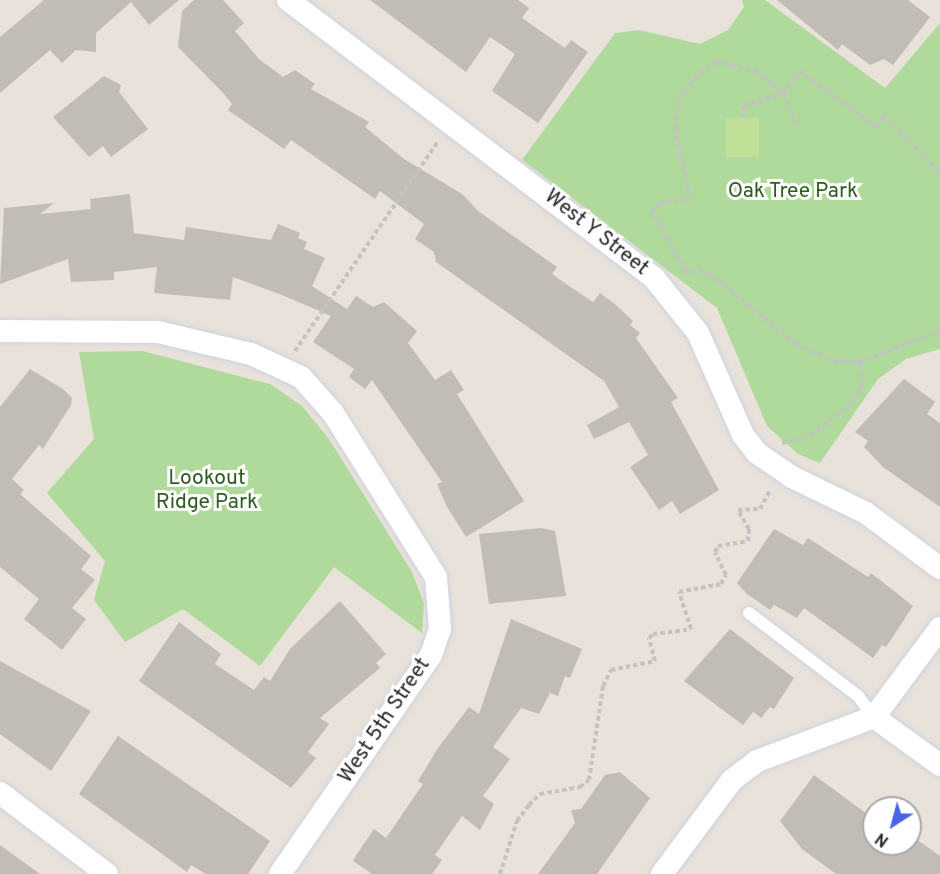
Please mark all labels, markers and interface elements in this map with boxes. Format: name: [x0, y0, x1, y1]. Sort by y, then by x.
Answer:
park label: Oak Tree Park: [727, 179, 859, 205]
street label: West Y Street: [538, 184, 654, 282]
park label: Lookout Ridge Park: [156, 466, 258, 516]
street label: West 5th Street: [334, 653, 436, 789]
north arrow: [862, 796, 922, 856]
text: N: [872, 827, 893, 850]

